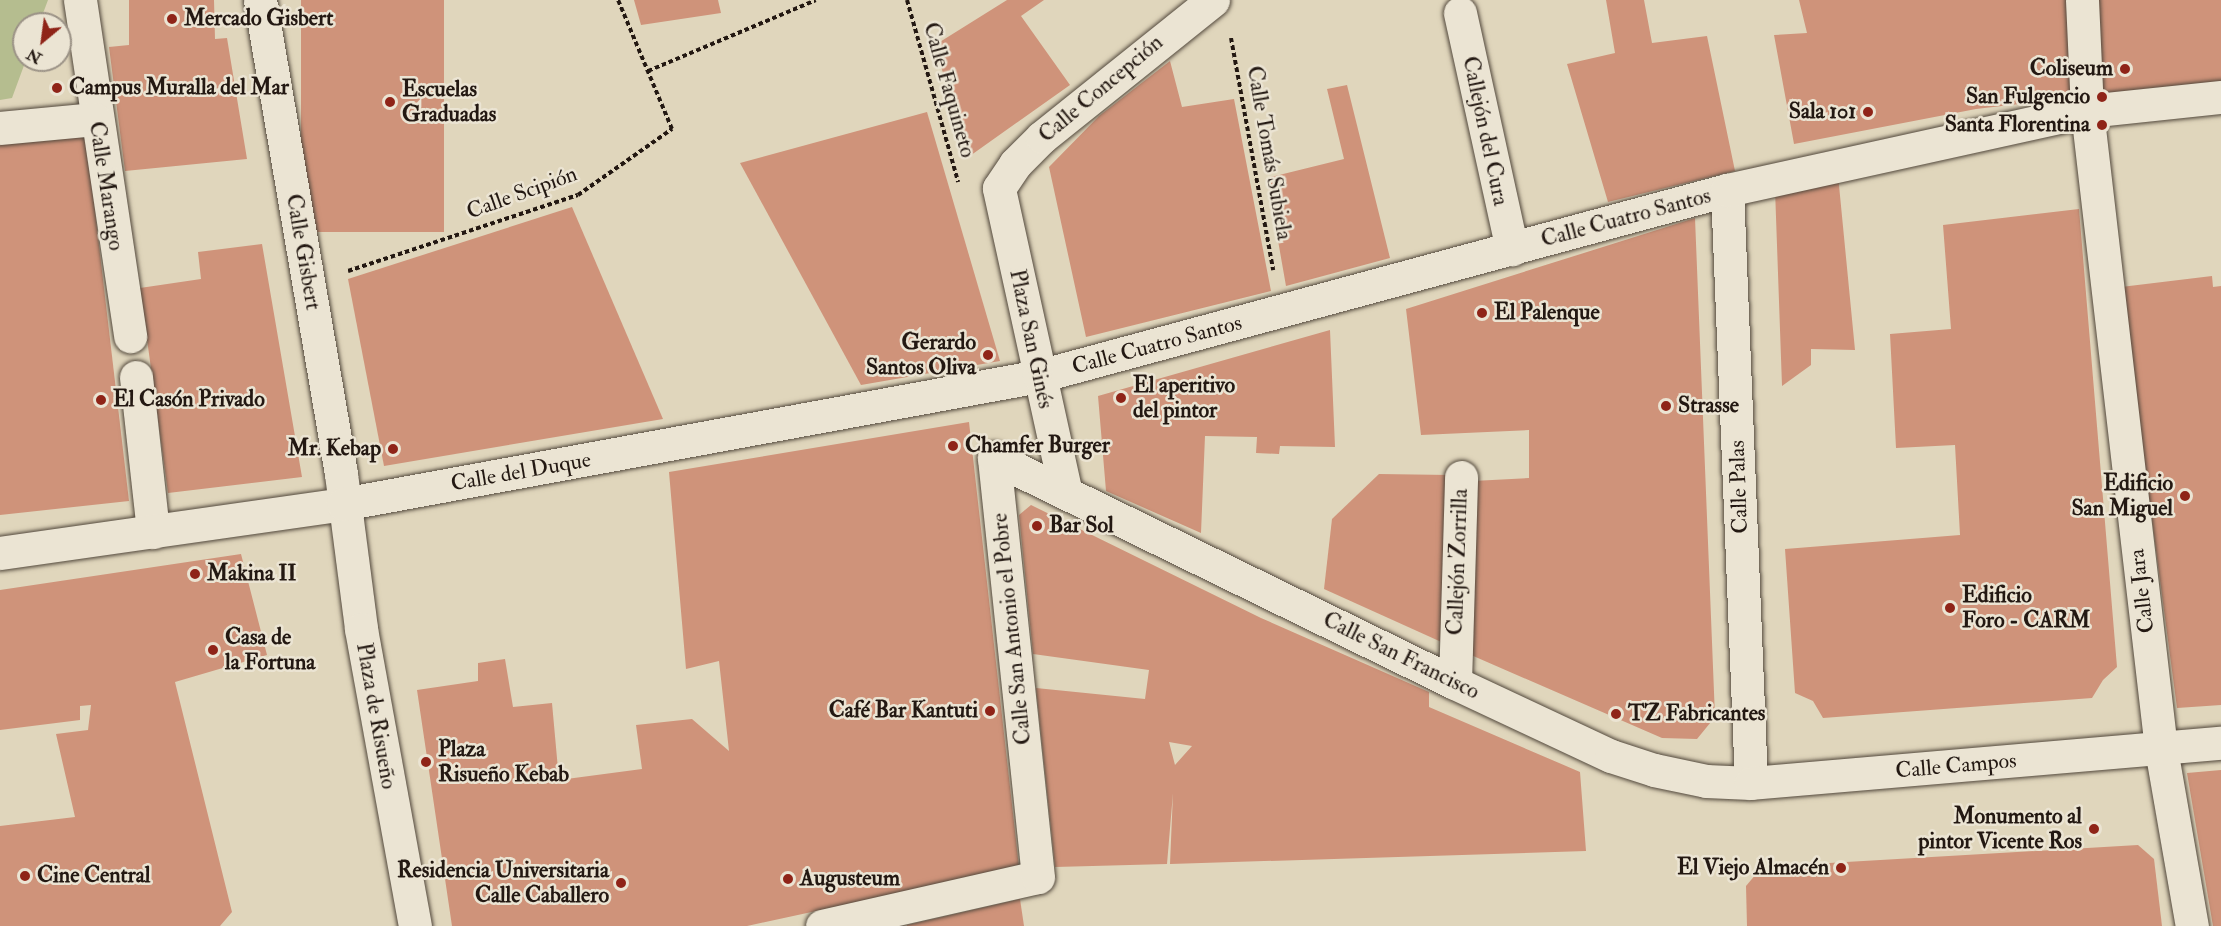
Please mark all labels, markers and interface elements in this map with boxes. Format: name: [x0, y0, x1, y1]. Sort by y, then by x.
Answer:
place label: Mercado Gisbert: [184, 6, 333, 32]
north arrow: [12, 12, 72, 72]
marker: Mercado Gisbert: [165, 12, 179, 26]
street label: Calle Faquineto: [917, 19, 981, 161]
street label: Calle Concepción: [1034, 29, 1168, 149]
text: N: [23, 44, 45, 68]
street label: Callejón del Cura: [1456, 54, 1514, 208]
place label: Coliseum: [2030, 56, 2113, 82]
marker: Coliseum: [2118, 62, 2132, 76]
street label: Calle Tomás Subiela: [1241, 64, 1297, 242]
place label: Campus Muralla del Mar: [69, 75, 289, 101]
place label: Escuelas Graduadas: [402, 76, 496, 128]
marker: Campus Muralla del Mar: [50, 81, 64, 95]
place label: San Fulgencio: [1966, 84, 2090, 110]
marker: San Fulgencio: [2095, 90, 2109, 104]
marker: Escuelas Graduadas: [383, 95, 397, 109]
place label: Sala 101: [1789, 99, 1856, 125]
marker: Sala 101: [1861, 105, 1875, 119]
place label: Santa Florentina: [1945, 112, 2090, 138]
marker: Santa Florentina: [2095, 118, 2109, 132]
street label: Calle Marango: [83, 120, 129, 252]
street label: Calle Scipión: [463, 161, 581, 225]
street label: Calle Cuatro Santos: [1538, 183, 1714, 253]
street label: Calle Gisbert: [280, 192, 326, 312]
street label: Plaza San Ginés: [1003, 267, 1059, 411]
place label: El Palenque: [1494, 300, 1600, 326]
marker: El Palenque: [1475, 306, 1489, 320]
street label: Calle Cuatro Santos: [1069, 310, 1245, 380]
place label: Gerardo Santos Oliva: [866, 329, 976, 380]
marker: Gerardo Santos Oliva: [981, 348, 995, 362]
place label: El aperitivo del pintor: [1133, 372, 1235, 424]
place label: El Casón Privado: [113, 387, 265, 413]
marker: El aperitivo del pintor: [1114, 391, 1128, 405]
marker: El Casón Privado: [94, 393, 108, 407]
place label: Strasse: [1678, 393, 1739, 419]
marker: Strasse: [1659, 399, 1673, 413]
place label: Chamfer Burger: [965, 433, 1110, 459]
place label: Mr. Kebap: [288, 436, 381, 462]
marker: Chamfer Burger: [946, 439, 960, 453]
street label: Calle Palas: [1724, 440, 1754, 534]
marker: Mr. Kebap: [386, 442, 400, 456]
street label: Calle del Duque: [449, 447, 593, 497]
place label: Edificio San Miguel: [2071, 470, 2173, 522]
street label: Callejón Zorrilla: [1442, 488, 1474, 636]
marker: Edificio San Miguel: [2178, 489, 2192, 503]
street label: Calle San Antonio el Pobre: [987, 512, 1037, 746]
place label: Bar Sol: [1049, 513, 1114, 539]
marker: Bar Sol: [1030, 519, 1044, 533]
street label: Calle Jara: [2124, 547, 2160, 635]
place label: Makina II: [207, 561, 296, 587]
marker: Makina II: [188, 567, 202, 581]
place label: Edificio Foro - CARM: [1962, 582, 2090, 634]
marker: Edificio Foro - CARM: [1943, 601, 1957, 615]
street label: Calle San Francisco: [1318, 607, 1484, 705]
place label: Casa de la Fortuna: [225, 624, 315, 676]
street label: Plaza de Risueño: [350, 641, 402, 791]
marker: Casa de la Fortuna: [206, 643, 220, 657]
place label: Café Bar Kantuti: [829, 698, 978, 724]
place label: TZ Fabricantes: [1628, 701, 1765, 727]
marker: Café Bar Kantuti: [983, 704, 997, 718]
marker: TZ Fabricantes: [1609, 707, 1623, 721]
place label: Plaza Risueño Kebab: [438, 736, 569, 788]
street label: Calle Campos: [1894, 748, 2018, 784]
marker: Plaza Risueño Kebab: [419, 755, 433, 769]
place label: Monumento al pintor Vicente Ros: [1918, 803, 2082, 854]
marker: Monumento al pintor Vicente Ros: [2087, 822, 2101, 836]
place label: El Viejo Almacén: [1677, 855, 1829, 881]
place label: Residencia Universitaria Calle Caballero: [397, 857, 609, 908]
marker: El Viejo Almacén: [1834, 861, 1848, 875]
place label: Cine Central: [37, 863, 151, 889]
place label: Augusteum: [800, 866, 900, 892]
marker: Cine Central: [18, 869, 32, 883]
marker: Augusteum: [781, 872, 795, 886]
marker: Residencia Universitaria Calle Caballero: [614, 876, 628, 890]

